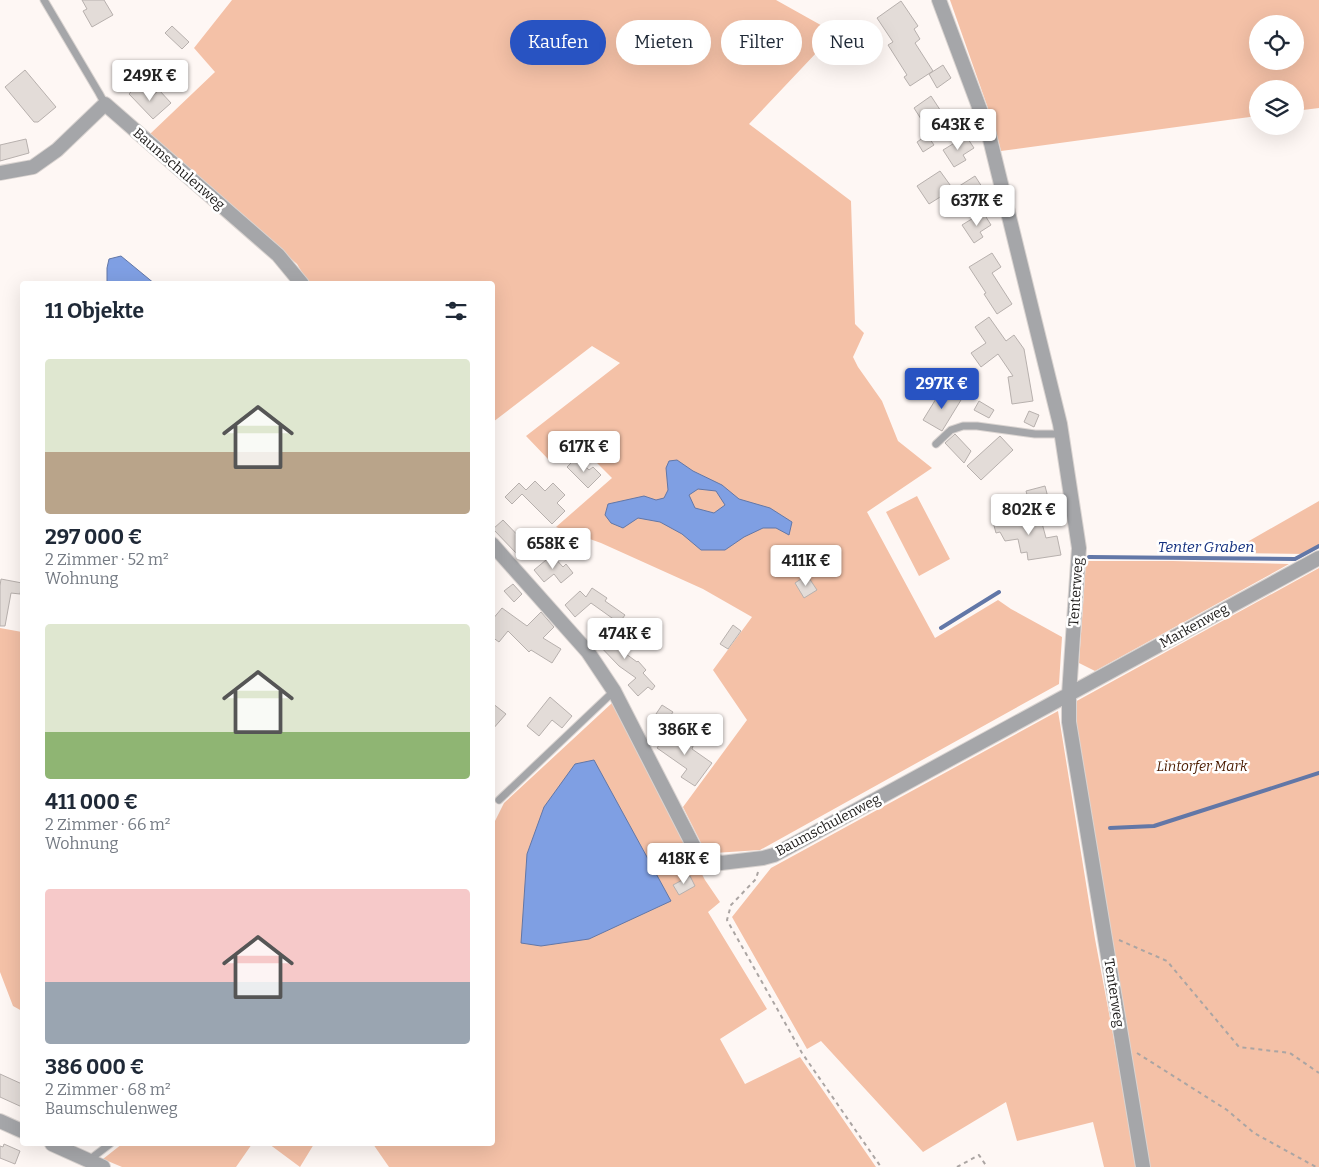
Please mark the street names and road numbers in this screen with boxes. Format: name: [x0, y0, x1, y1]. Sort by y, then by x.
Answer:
street label: Baumschulenweg: [130, 125, 228, 214]
street label: Tenterweg: [1065, 557, 1087, 627]
street label: Markenweg: [1157, 600, 1231, 652]
street label: Baumschulenweg: [773, 790, 883, 860]
street label: Tenterweg: [1100, 957, 1128, 1029]

